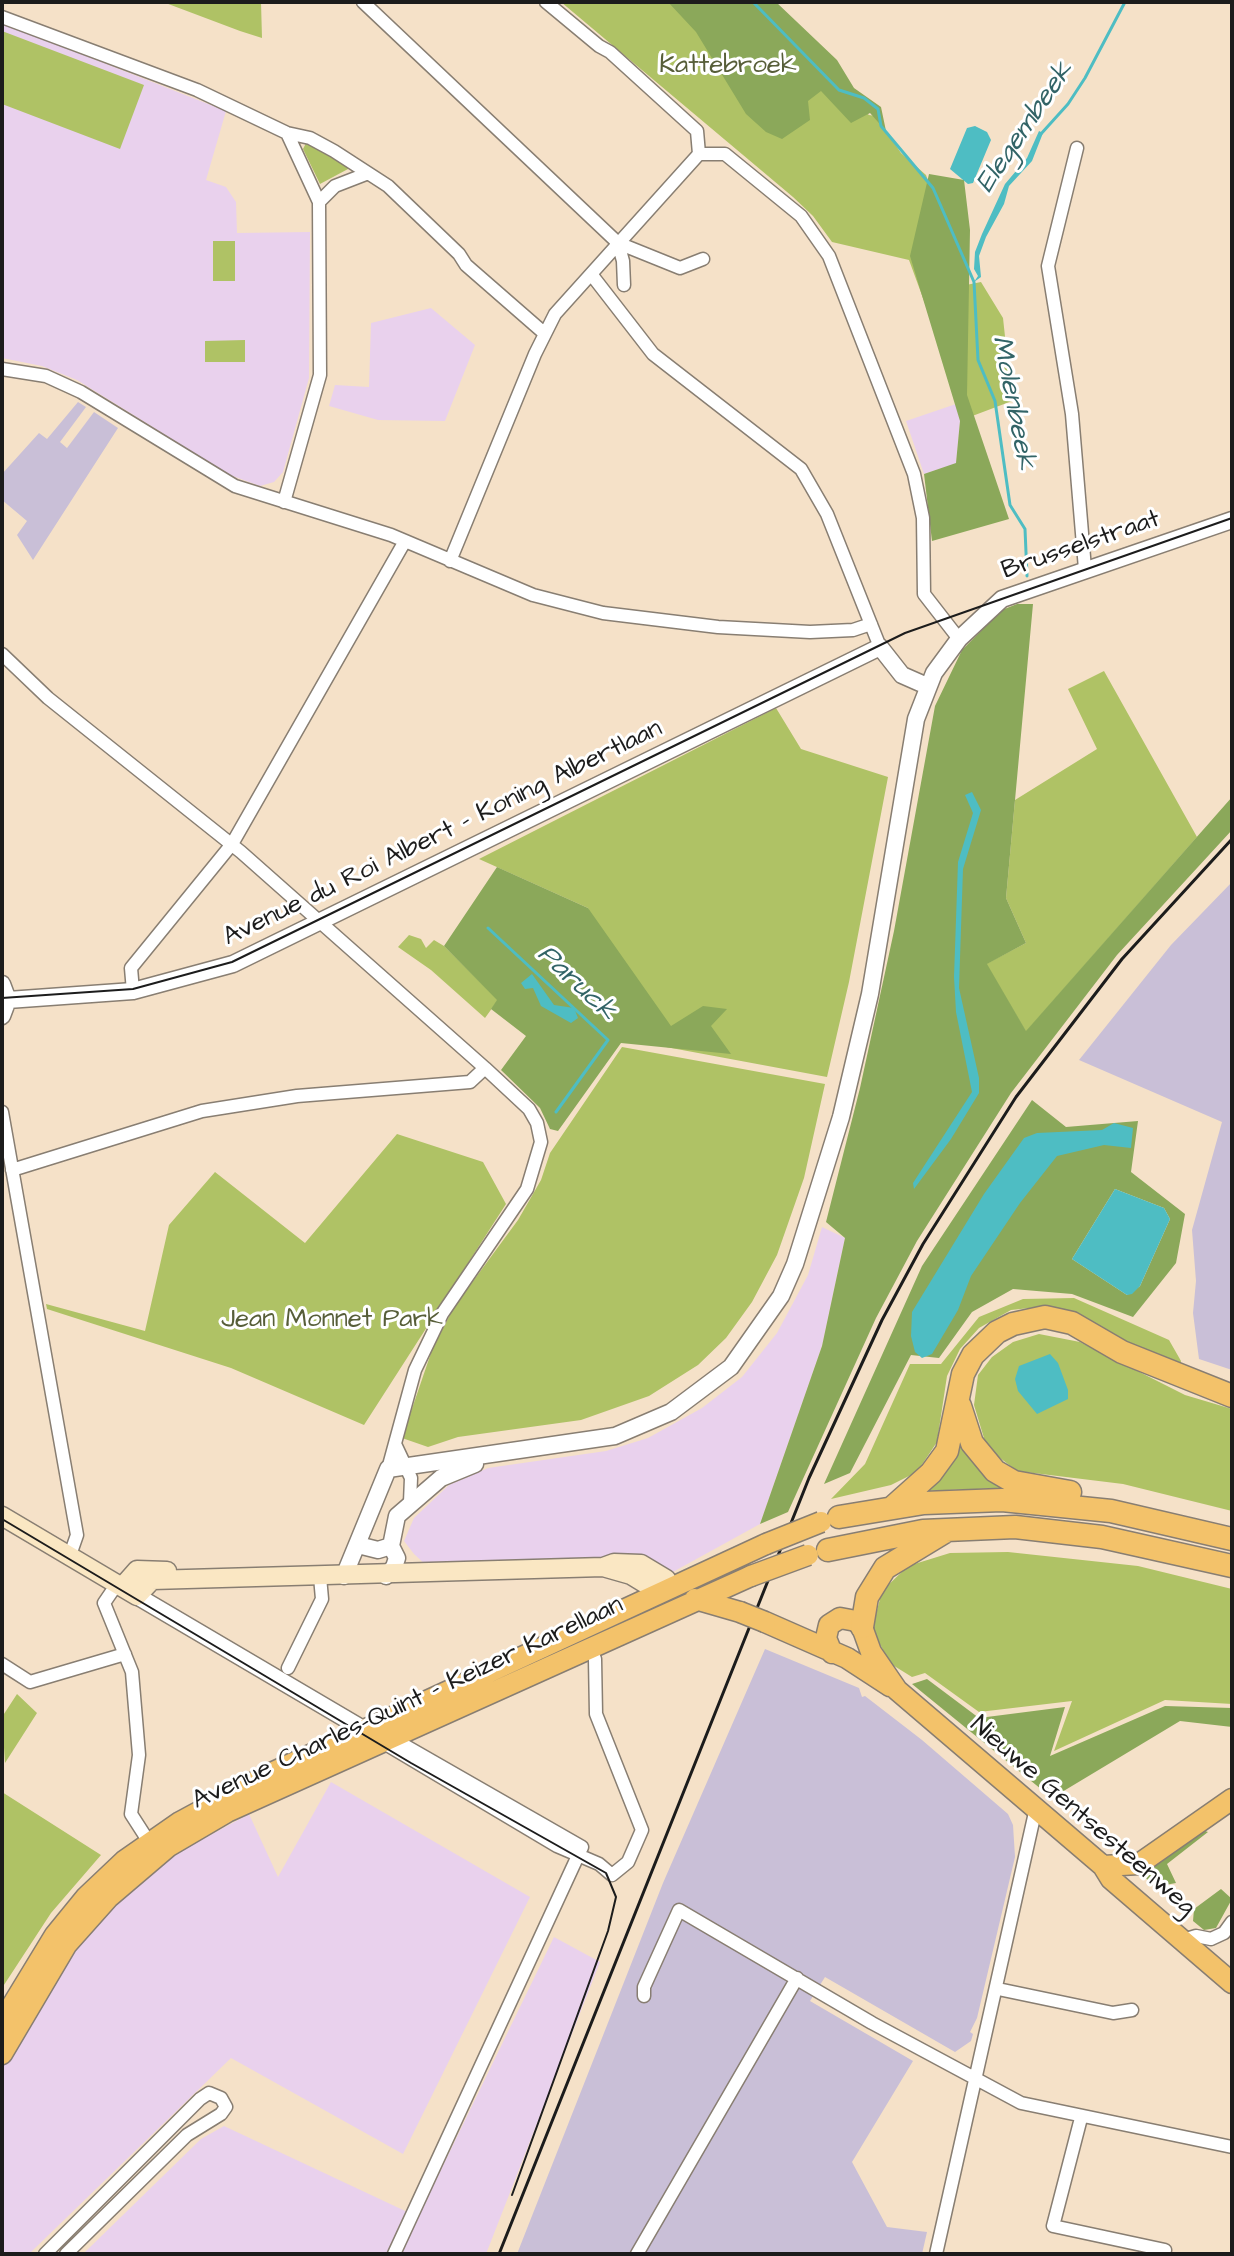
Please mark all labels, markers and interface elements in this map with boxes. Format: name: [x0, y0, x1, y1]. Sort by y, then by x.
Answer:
park label: Kattebroek: [659, 51, 797, 83]
water label: Elegembeek: [970, 56, 1082, 200]
water label: Molenbeek: [983, 333, 1041, 473]
street label: Brusselstraat: [998, 504, 1164, 588]
street label: Avenue du Roi Albert - Koning Albertlaan: [218, 714, 668, 954]
water label: Paruck: [529, 939, 623, 1029]
park label: Jean Monnet Park: [221, 1305, 443, 1337]
street label: Avenue Charles-Quint - Keizer Karellaan: [188, 1590, 628, 1818]
street label: Nieuwe Gentsesteenweg: [963, 1710, 1201, 1924]

